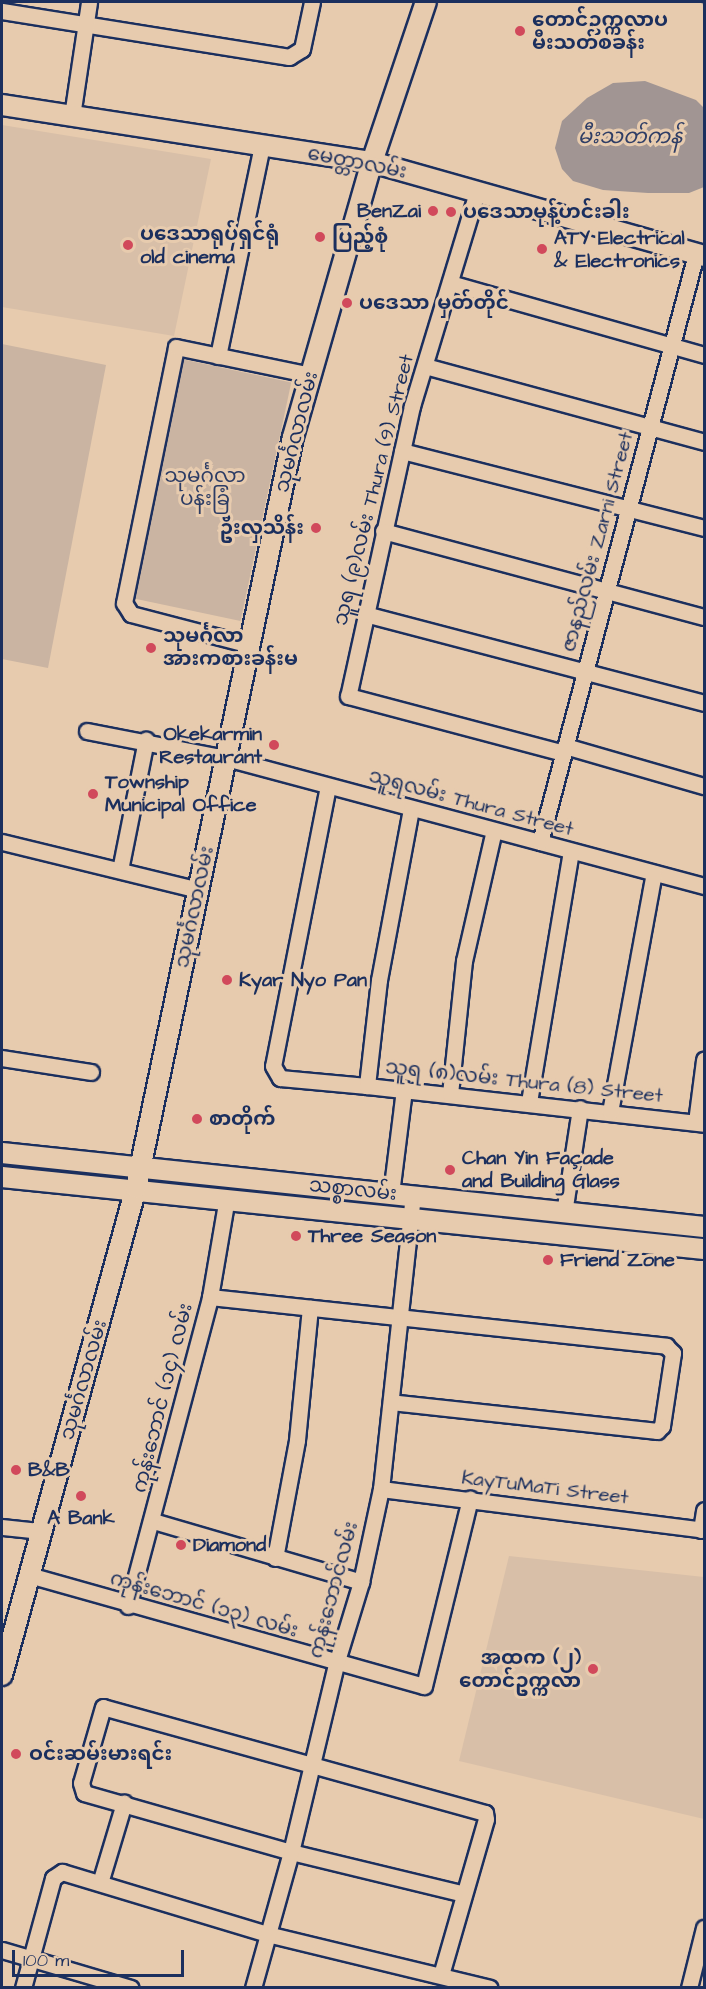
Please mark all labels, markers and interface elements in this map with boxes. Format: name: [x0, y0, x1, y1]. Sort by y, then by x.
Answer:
place label: တောင်ဥက္ကလာပ မီးသတ်စခန်း: [532, 8, 668, 55]
marker: တောင်ဥက္ကလာပ မီးသတ်စခန်း: [513, 24, 527, 38]
water label: မီးသတ်ကန်: [578, 124, 682, 150]
street label: မေတ္တာလမ်း: [305, 142, 409, 184]
place label: BenZai: [357, 199, 421, 223]
place label: ပဒေသာမုန့်ဟင်းခါး: [463, 200, 630, 224]
marker: BenZai: [426, 204, 440, 218]
marker: ပဒေသာမုန့်ဟင်းခါး: [444, 205, 458, 219]
place label: ပဒေသာရုပ်ရှင်ရုံ old cinema: [140, 222, 279, 269]
place label: ပြည့်စုံ: [332, 225, 388, 249]
place label: ATY Electrical & Electronics: [554, 226, 685, 273]
marker: ပြည့်စုံ: [313, 230, 327, 244]
marker: ပဒေသာရုပ်ရှင်ရုံ old cinema: [121, 238, 135, 252]
marker: ATY Electrical & Electronics: [535, 242, 549, 256]
place label: ပဒေသာ မှတ်တိုင်: [359, 291, 509, 315]
marker: ပဒေသာ မှတ်တိုင်: [340, 296, 354, 310]
street label: သူရ (၉)လမ်း Thura (9) Street: [329, 352, 419, 628]
street label: သုမင်္ဂလာလမ်း: [270, 369, 324, 495]
street label: ဇာနည်လမ်း Zarni Street: [557, 429, 639, 655]
park label: သုမင်္ဂလာ ပန်းခြံ: [164, 465, 246, 512]
place label: ဦးလှသိန်း: [220, 516, 304, 540]
marker: ဦးလှသိန်း: [309, 521, 323, 535]
place label: သုမင်္ဂလာ အားကစားခန်းမ: [163, 624, 298, 671]
marker: သုမင်္ဂလာ အားကစားခန်းမ: [144, 641, 158, 655]
place label: Okekarmin Restaurant: [159, 722, 262, 769]
marker: Okekarmin Restaurant: [267, 738, 281, 752]
street label: သူရလမ်း Thura Street: [366, 764, 576, 842]
place label: Township Municipal Office: [105, 771, 257, 818]
marker: Township Municipal Office: [86, 787, 100, 801]
street label: သုမင်္ဂလာလမ်း: [170, 844, 220, 970]
place label: Kyar Nyo Pan: [239, 968, 367, 992]
marker: Kyar Nyo Pan: [220, 973, 234, 987]
street label: သူရ (၈)လမ်း Thura (8) Street: [384, 1055, 664, 1109]
place label: စာတိုက်: [209, 1107, 275, 1131]
marker: စာတိုက်: [190, 1112, 204, 1126]
place label: Chan Yin Façade and Building Glass: [462, 1146, 620, 1193]
marker: Chan Yin Façade and Building Glass: [443, 1163, 457, 1177]
street label: သစ္စာလမ်း: [308, 1173, 398, 1207]
place label: Three Season: [308, 1224, 436, 1248]
marker: Three Season: [289, 1229, 303, 1243]
place label: Friend Zone: [560, 1248, 675, 1272]
marker: Friend Zone: [541, 1253, 555, 1267]
street label: ကုန်းဘောင် (၁၄) လမ်း: [128, 1301, 198, 1495]
street label: သုမင်္ဂလာလမ်း: [55, 1317, 113, 1443]
place label: B&B: [28, 1458, 70, 1482]
marker: B&B: [9, 1463, 23, 1477]
street label: KayTuMaTi Street: [460, 1466, 630, 1510]
marker: A Bank: [74, 1489, 88, 1503]
place label: A Bank: [47, 1506, 115, 1530]
street label: ကုန်းဘောင်လမ်း: [304, 1519, 364, 1661]
place label: Diamond: [193, 1533, 266, 1557]
marker: Diamond: [174, 1538, 188, 1552]
street label: ကုန်းဘောင် (၁၃) လမ်း: [107, 1567, 301, 1643]
place label: အထက (၂) တောင်ဥက္ကလာ: [459, 1646, 581, 1693]
marker: အထက (၂) တောင်ဥက္ကလာ: [586, 1662, 600, 1676]
place label: ဝင်းဆမ်းမားရင်း: [29, 1742, 172, 1766]
marker: ဝင်းဆမ်းမားရင်း: [7, 1745, 25, 1763]
scale bar: [15, 1938, 188, 1976]
text: 100 m: [23, 1948, 69, 1973]

